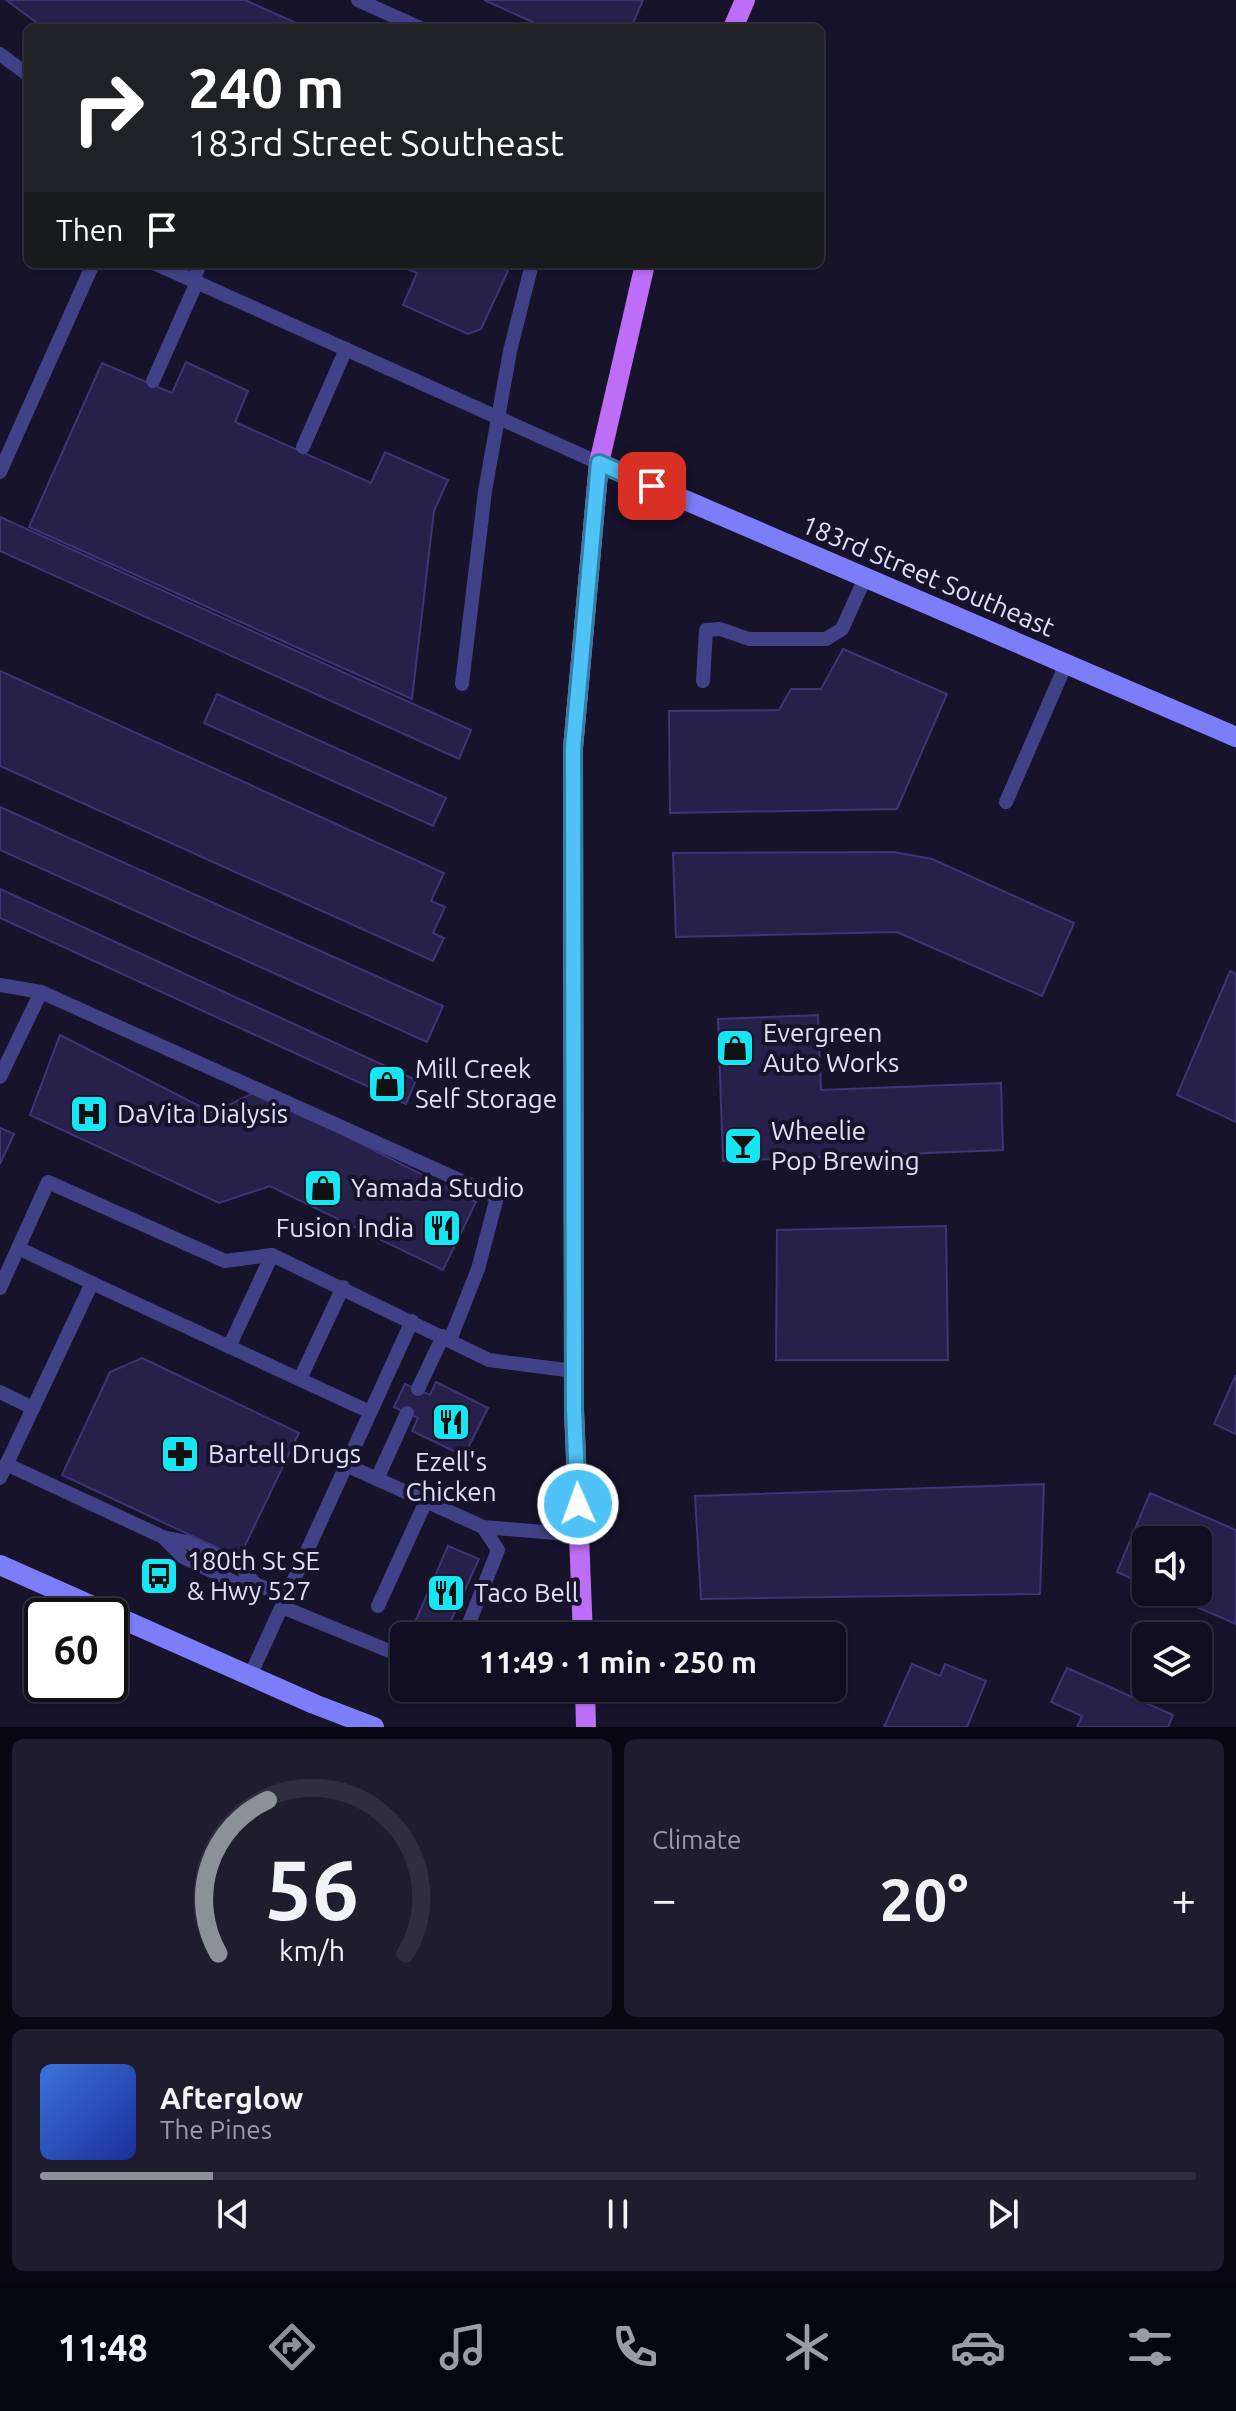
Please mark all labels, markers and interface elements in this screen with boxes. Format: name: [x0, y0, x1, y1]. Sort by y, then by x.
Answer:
icon: right: [56, 56, 160, 160]
text: 240 m: [188, 56, 344, 119]
text: 183rd Street Southeast: [188, 122, 564, 163]
icon: arrive: [140, 208, 184, 252]
text: Then: [56, 213, 124, 247]
pin: [618, 452, 686, 520]
icon: arrive: [630, 464, 674, 508]
street label: 183rd Street Southeast: [798, 509, 1059, 642]
place label: Evergreen Auto Works: [763, 1018, 899, 1077]
shop icon: Evergreen Auto Works: [714, 1027, 756, 1069]
place label: Mill Creek Self Storage: [415, 1054, 557, 1113]
shop icon: Mill Creek Self Storage: [366, 1063, 408, 1105]
hospital icon: DaVita Dialysis: [68, 1093, 110, 1135]
place label: DaVita Dialysis: [117, 1099, 288, 1128]
place label: Wheelie Pop Brewing: [771, 1116, 920, 1175]
bar icon: Wheelie Pop Brewing: [722, 1125, 764, 1167]
shop icon: Yamada Studio: [302, 1167, 344, 1209]
place label: Yamada Studio: [351, 1173, 524, 1202]
restaurant icon: Fusion India: [421, 1207, 463, 1249]
place label: Fusion India: [276, 1213, 414, 1242]
restaurant icon: Ezell's Chicken: [430, 1401, 472, 1443]
pharmacy icon: Bartell Drugs: [159, 1433, 201, 1475]
place label: Bartell Drugs: [208, 1439, 361, 1468]
place label: Ezell's Chicken: [405, 1447, 497, 1506]
position arrow: [536, 1462, 620, 1546]
map controls: [1132, 1526, 1212, 1702]
button: sound: [1132, 1526, 1212, 1606]
place label: 180th St SE & Hwy 527: [187, 1546, 320, 1605]
bus stop icon: 180th St SE & Hwy 527: [138, 1555, 180, 1597]
restaurant icon: Taco Bell: [425, 1572, 467, 1614]
place label: Taco Bell: [474, 1578, 579, 1607]
speed limit sign: 60: [24, 1598, 128, 1702]
button: layers: [1132, 1622, 1212, 1702]
text: 11:49 · 1 min · 250 m: [479, 1645, 757, 1679]
text: Climate: [652, 1825, 741, 1854]
text: 56: [265, 1842, 359, 1936]
text: 20°: [880, 1865, 968, 1932]
text: −: [652, 1874, 677, 1923]
text: +: [1171, 1874, 1196, 1923]
text: km/h: [279, 1934, 345, 1966]
text: Afterglow: [160, 2081, 303, 2115]
text: The Pines: [160, 2115, 272, 2144]
icon: previous: [211, 2192, 255, 2236]
icon: pause: [596, 2192, 640, 2236]
icon: next: [981, 2192, 1025, 2236]
icon: directions: [264, 2319, 320, 2375]
icon: music: [435, 2319, 491, 2375]
icon: phone: [607, 2319, 663, 2375]
icon: climate: [779, 2319, 835, 2375]
icon: car: [950, 2319, 1006, 2375]
icon: filters: [1122, 2319, 1178, 2375]
text: 11:48: [58, 2327, 148, 2368]

